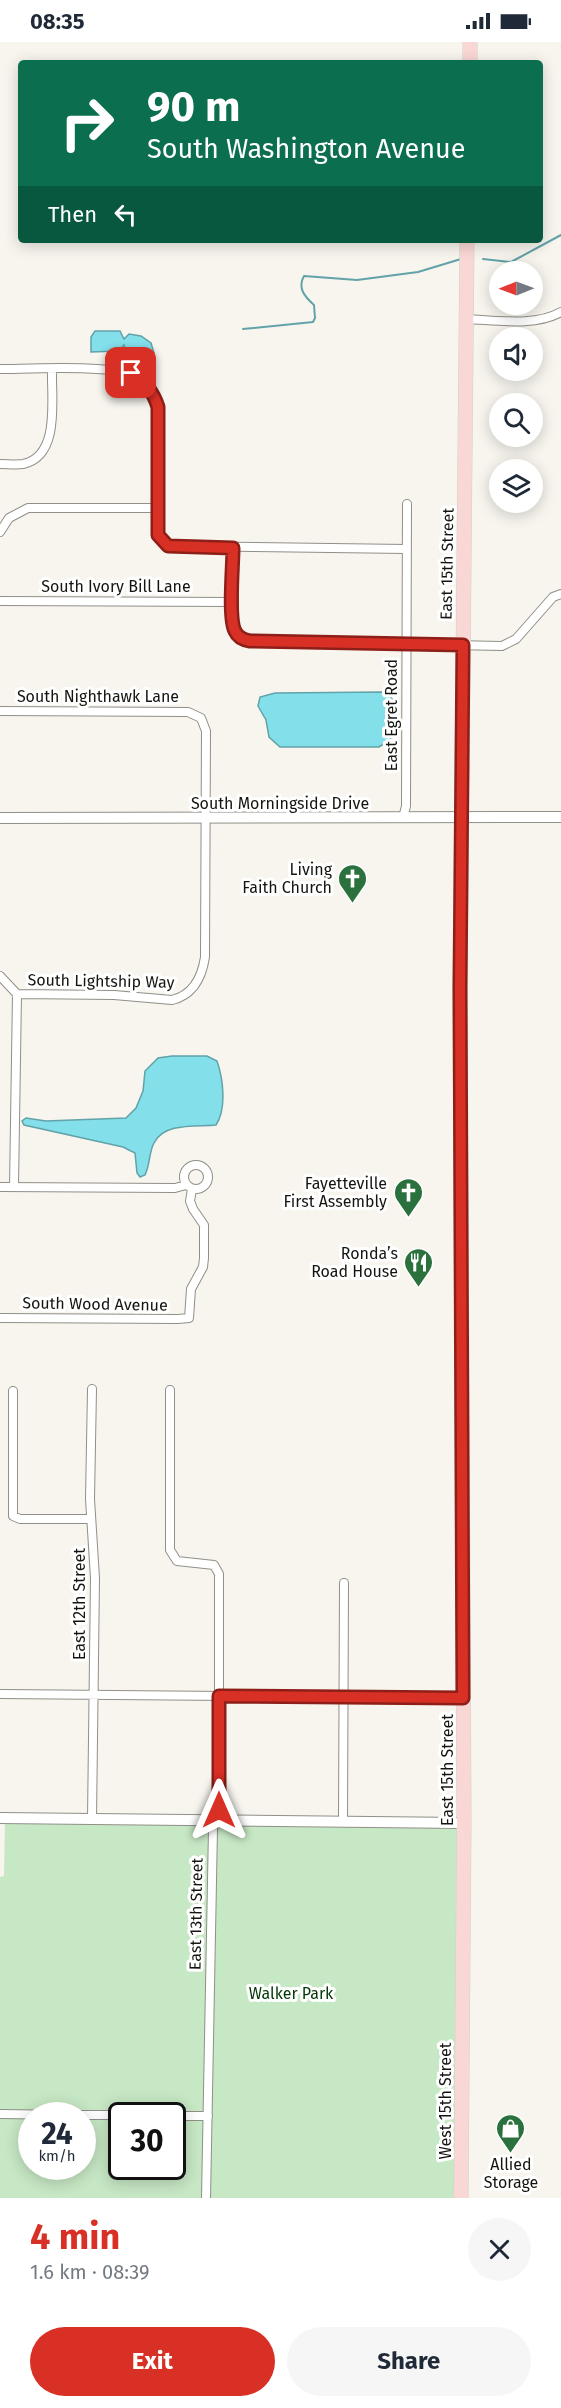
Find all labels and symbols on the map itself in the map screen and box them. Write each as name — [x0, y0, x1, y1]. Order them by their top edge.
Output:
north arrow — [489, 261, 543, 315]
pin — [105, 347, 156, 398]
street label: East 15th Street — [437, 508, 457, 620]
street label: South Ivory Bill Lane — [41, 577, 191, 596]
street label: East Egret Road — [382, 659, 401, 771]
street label: South Nighthawk Lane — [17, 687, 179, 706]
street label: South Morningside Drive — [191, 794, 369, 813]
place label: Living Faith Church — [242, 860, 333, 897]
church icon: Living Faith Church — [337, 862, 369, 904]
street label: South Lightship Way — [27, 970, 175, 992]
place label: Fayetteville First Assembly — [283, 1174, 387, 1211]
church icon: Fayetteville First Assembly — [392, 1176, 424, 1218]
place label: Ronda’s Road House — [311, 1244, 398, 1281]
restaurant icon: Ronda’s Road House — [403, 1246, 435, 1288]
street label: South Wood Avenue — [22, 1293, 168, 1315]
street label: East 12th Street — [70, 1548, 89, 1660]
street label: East 15th Street — [438, 1714, 457, 1826]
position arrow — [187, 1778, 251, 1842]
street label: East 13th Street — [186, 1858, 206, 1970]
park label: Walker Park — [249, 1984, 334, 2003]
street label: West 15th Street — [436, 2042, 455, 2159]
speed limit sign: 30 — [108, 2102, 186, 2180]
shop icon: Allied Storage — [495, 2112, 527, 2154]
place label: Allied Storage — [484, 2155, 538, 2192]

